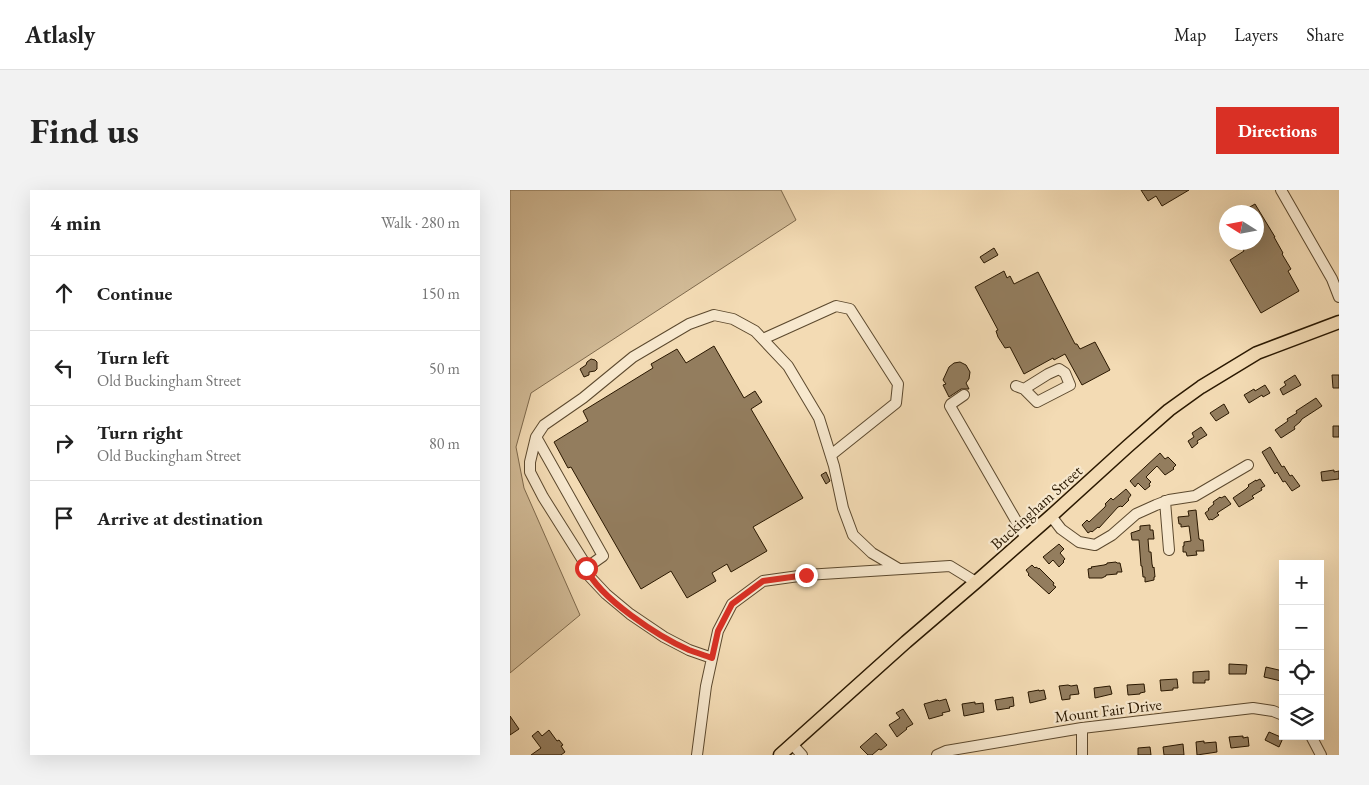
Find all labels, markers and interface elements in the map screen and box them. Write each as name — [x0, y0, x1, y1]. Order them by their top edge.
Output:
text: Atlasly — [25, 19, 95, 50]
text: Map — [1174, 23, 1206, 46]
text: Layers — [1234, 23, 1278, 46]
text: Share — [1306, 23, 1344, 46]
button: Directions — [1216, 107, 1339, 154]
text: Find us — [30, 108, 139, 153]
north arrow — [1219, 205, 1264, 250]
text: 4 min — [50, 209, 101, 236]
text: Walk · 280 m — [381, 212, 460, 233]
icon: ahead — [50, 279, 78, 307]
text: Continue — [97, 281, 172, 306]
text: 150 m — [421, 283, 460, 304]
text: Turn left — [97, 345, 169, 370]
icon: left — [50, 354, 78, 382]
text: 50 m — [429, 358, 460, 379]
text: Old Buckingham Street — [97, 370, 241, 391]
text: Turn right — [97, 420, 183, 445]
icon: right — [50, 429, 78, 457]
text: 80 m — [429, 433, 460, 454]
text: Old Buckingham Street — [97, 445, 241, 466]
street label: Buckingham Street — [986, 461, 1087, 554]
icon: arrive — [50, 504, 78, 532]
text: Arrive at destination — [97, 506, 263, 531]
route start — [575, 557, 598, 580]
map controls — [1279, 560, 1324, 740]
button: + — [1279, 560, 1324, 605]
route end — [795, 564, 818, 587]
button: − — [1279, 605, 1324, 650]
button: locate — [1279, 650, 1324, 695]
street label: Mount Fair Drive — [1053, 694, 1163, 727]
button: layers — [1279, 695, 1324, 740]

